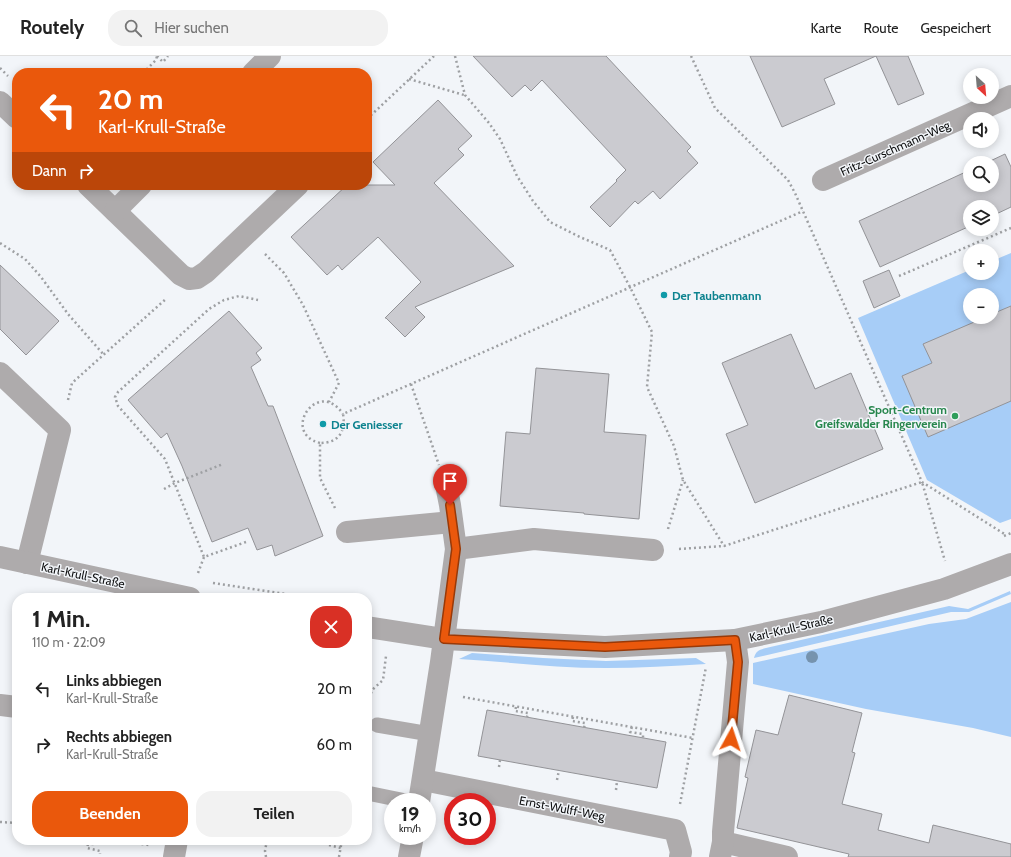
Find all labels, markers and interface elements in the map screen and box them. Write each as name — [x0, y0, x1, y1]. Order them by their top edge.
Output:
search box — [108, 10, 388, 46]
text: Routely — [20, 16, 84, 39]
icon: search — [122, 17, 144, 39]
text: Hier suchen — [154, 19, 229, 37]
text: Karte — [811, 19, 841, 37]
text: Route — [863, 19, 899, 37]
text: Gespeichert — [921, 19, 991, 37]
north arrow — [963, 68, 999, 104]
map controls — [963, 68, 999, 324]
text: 20 m — [98, 82, 163, 116]
icon: left — [32, 84, 84, 136]
button: sound — [963, 112, 999, 148]
text: Karl-Krull-Straße — [98, 116, 226, 138]
street label: Fritz-Curschmann-Weg — [838, 117, 953, 179]
button: search — [963, 156, 999, 192]
icon: right — [75, 160, 97, 182]
text: Dann — [32, 162, 67, 180]
button: layers — [963, 200, 999, 236]
button: + — [963, 244, 999, 280]
place label: Der Taubenmann — [672, 288, 761, 303]
button: − — [963, 288, 999, 324]
marker: Der Taubenmann — [659, 290, 669, 300]
place label: Sport-Centrum Greifswalder Ringerverein — [815, 402, 947, 431]
marker: Sport-Centrum Greifswalder Ringerverein — [950, 411, 960, 421]
place label: Der Geniesser — [331, 417, 403, 432]
marker: Der Geniesser — [318, 419, 328, 429]
pin — [433, 464, 467, 505]
icon: arrive — [439, 470, 461, 492]
street label: Karl-Krull-Straße — [40, 559, 126, 591]
text: 1 Min. — [32, 604, 90, 633]
button: close — [310, 606, 352, 648]
street label: Karl-Krull-Straße — [748, 611, 834, 645]
text: 110 m · 22:09 — [32, 634, 106, 650]
text: Links abbiegen — [66, 672, 162, 690]
icon: left — [32, 678, 54, 700]
text: 20 m — [317, 680, 352, 698]
text: Karl-Krull-Straße — [66, 690, 158, 706]
position arrow — [710, 718, 752, 760]
text: Rechts abbiegen — [66, 728, 172, 746]
icon: right — [32, 734, 54, 756]
text: 60 m — [316, 736, 352, 754]
text: Karl-Krull-Straße — [66, 746, 158, 762]
button: Beenden — [32, 791, 188, 837]
button: Teilen — [196, 791, 352, 837]
street label: Ernst-Wulff-Weg — [518, 792, 607, 824]
speed limit sign: 30 — [444, 793, 496, 845]
text: 19 — [401, 802, 419, 826]
text: km/h — [399, 822, 421, 835]

